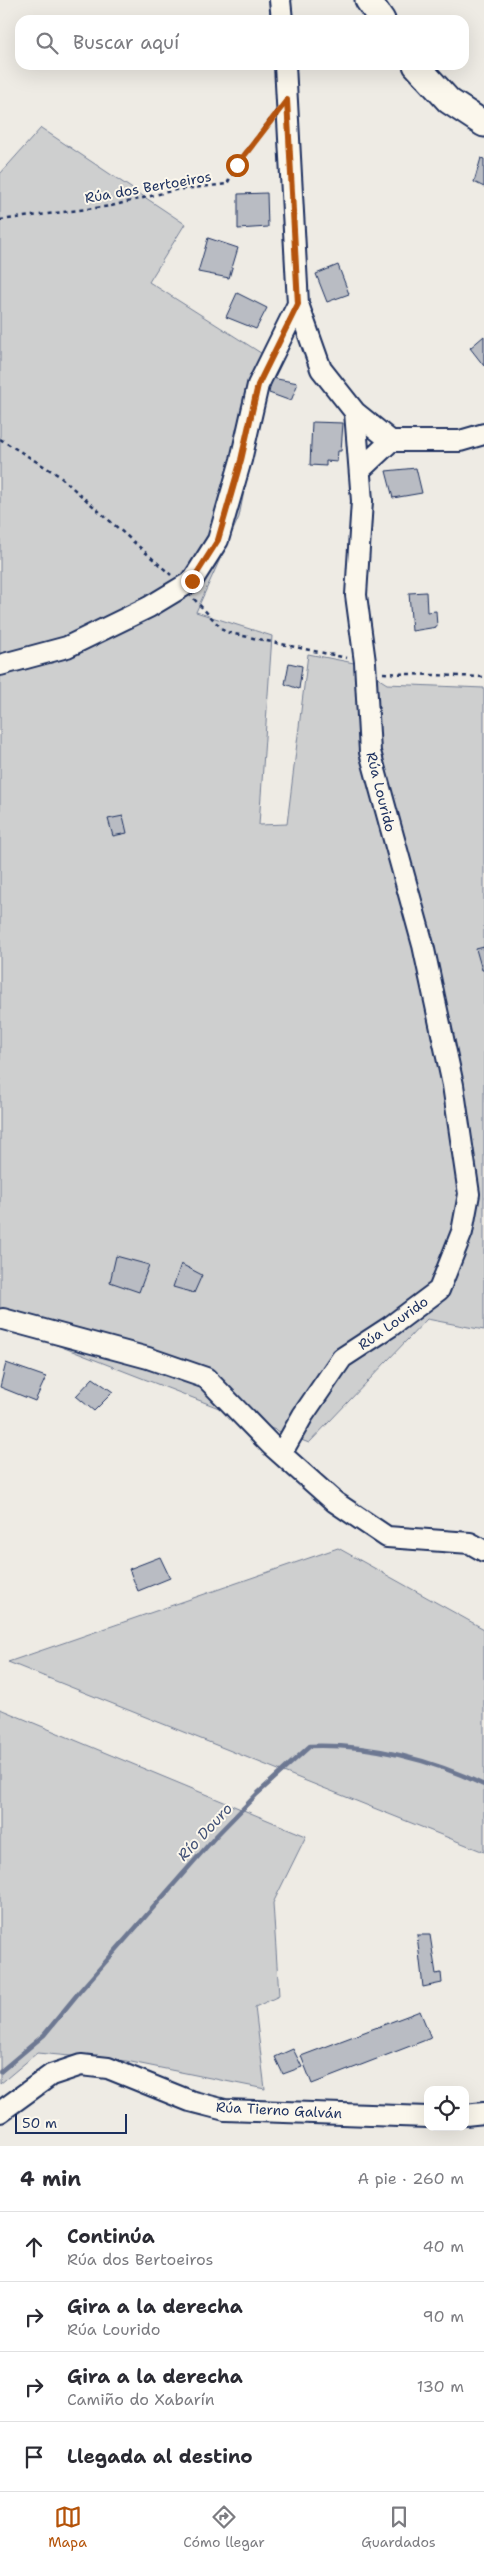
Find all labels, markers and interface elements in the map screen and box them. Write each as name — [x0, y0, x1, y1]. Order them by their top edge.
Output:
search box — [15, 15, 469, 70]
icon: search — [33, 29, 61, 57]
text: Buscar aquí — [73, 30, 179, 55]
route start — [226, 154, 249, 177]
street label: Rúa dos Bertoeiros — [83, 167, 213, 207]
route end — [181, 570, 204, 593]
street label: Rúa Lourido — [362, 750, 400, 834]
street label: Rúa Lourido — [354, 1292, 432, 1354]
water label: Río Douro — [173, 1799, 237, 1865]
map controls — [424, 2086, 469, 2131]
button: locate — [424, 2086, 469, 2131]
street label: Rúa Tierno Galván — [216, 2098, 343, 2122]
scale bar — [15, 2111, 128, 2134]
text: 50 m — [22, 2114, 57, 2132]
text: 4 min — [20, 2165, 81, 2193]
text: A pie · 260 m — [358, 2168, 464, 2189]
text: Continúa — [67, 2224, 155, 2249]
icon: ahead — [20, 2233, 48, 2261]
text: 40 m — [422, 2236, 464, 2257]
text: Rúa dos Bertoeiros — [67, 2249, 213, 2270]
text: Gira a la derecha — [67, 2294, 243, 2319]
icon: right — [20, 2303, 48, 2331]
text: 90 m — [423, 2306, 464, 2327]
text: Rúa Lourido — [67, 2319, 160, 2340]
text: Gira a la derecha — [67, 2364, 243, 2389]
icon: right — [20, 2373, 48, 2401]
text: 130 m — [417, 2376, 464, 2397]
text: Camiño do Xabarín — [67, 2389, 215, 2410]
icon: arrive — [20, 2443, 48, 2471]
text: Llegada al destino — [67, 2444, 253, 2469]
tab: Mapa — [48, 2503, 87, 2551]
tab: Cómo llegar — [183, 2503, 265, 2551]
tab: Guardados — [361, 2503, 436, 2551]

